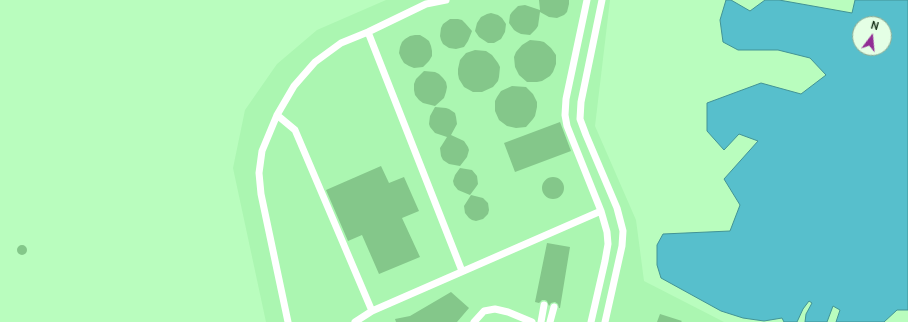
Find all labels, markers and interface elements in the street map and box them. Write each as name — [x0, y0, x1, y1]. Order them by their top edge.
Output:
north arrow — [852, 16, 892, 56]
text: N — [869, 18, 881, 33]

